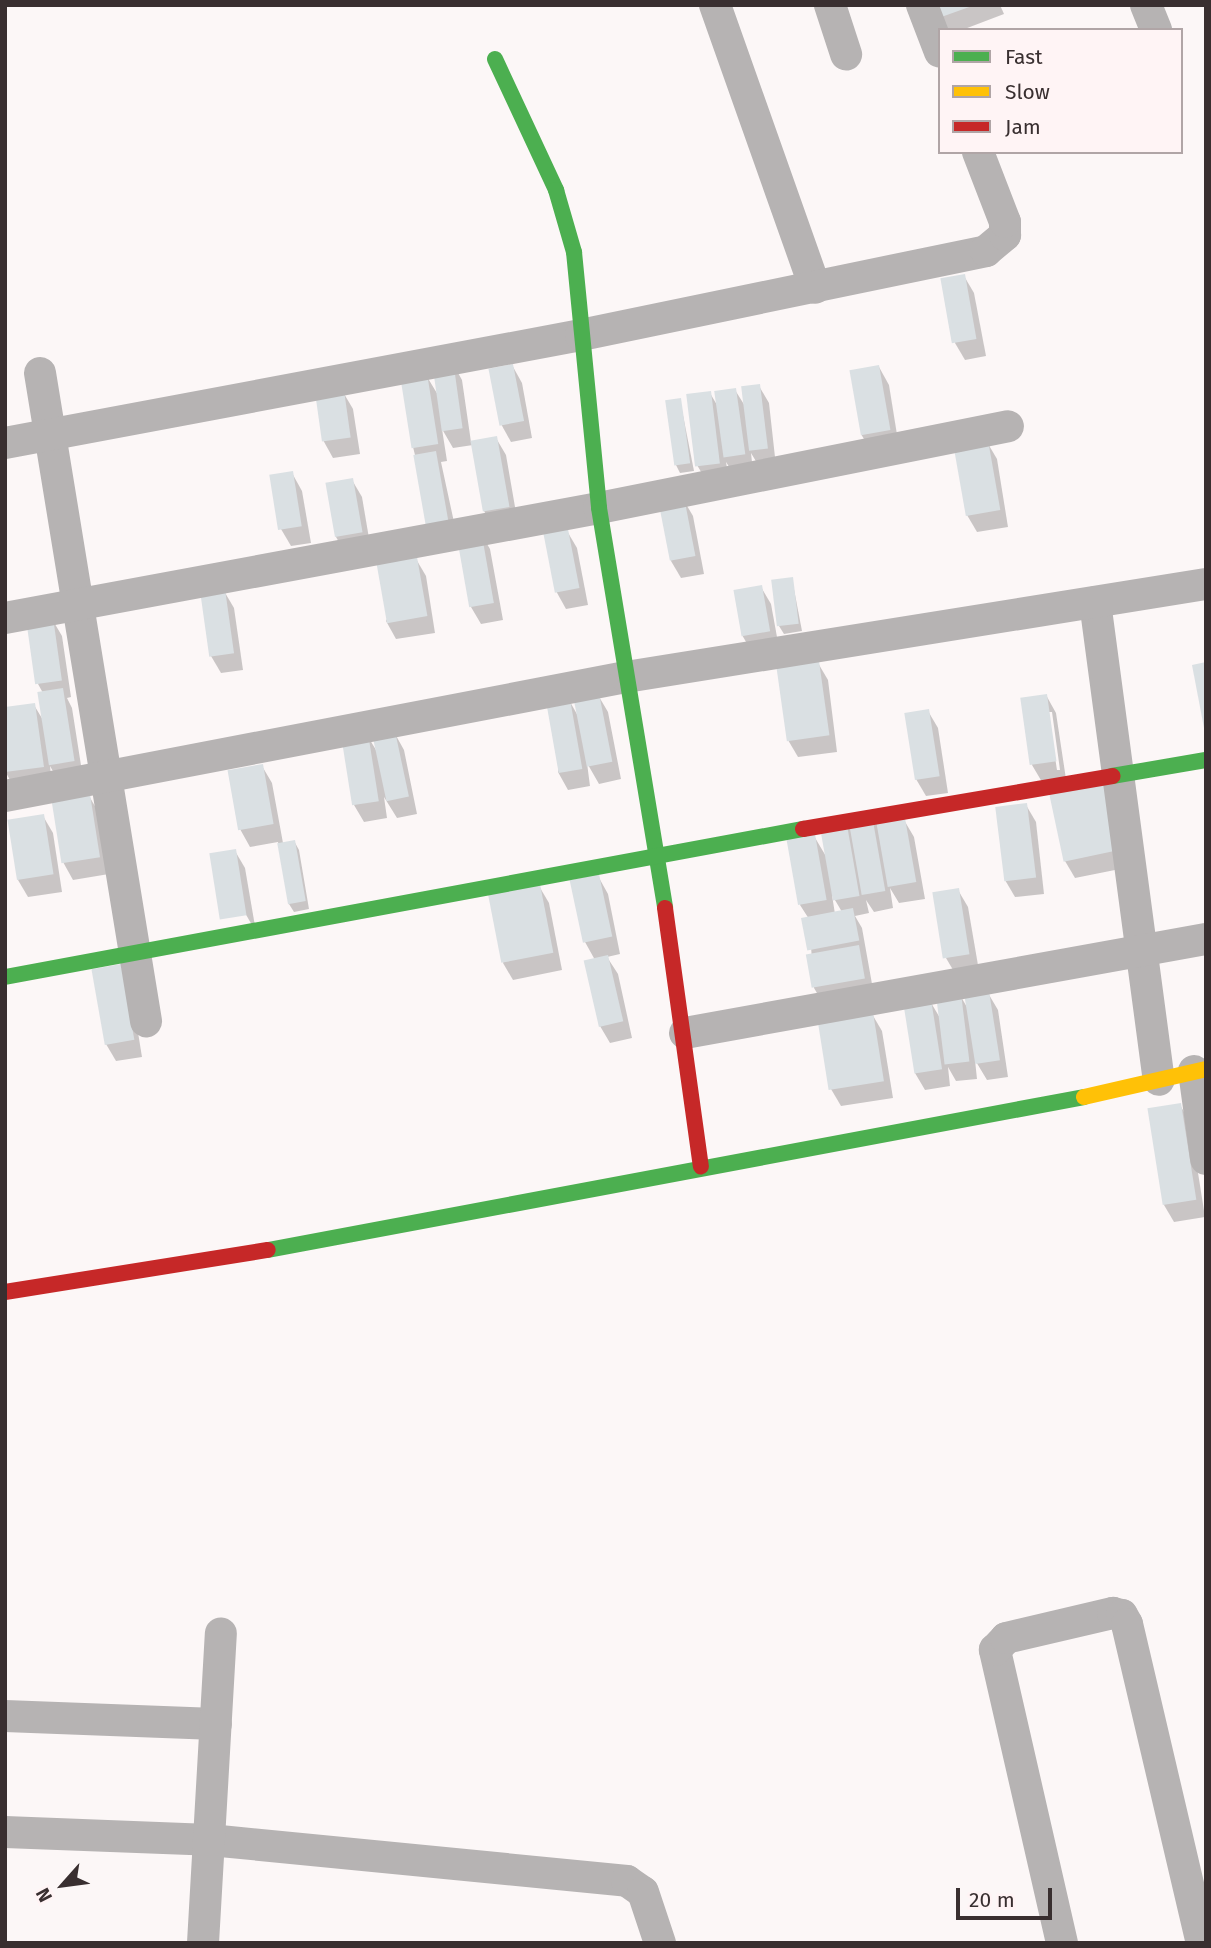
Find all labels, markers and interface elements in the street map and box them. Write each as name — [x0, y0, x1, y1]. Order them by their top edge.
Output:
legend — [938, 28, 1183, 154]
text: Fast — [1005, 44, 1043, 70]
text: Slow — [1005, 79, 1050, 105]
text: Jam — [1005, 114, 1041, 140]
north arrow — [28, 1850, 98, 1920]
scale bar — [959, 1874, 1055, 1918]
text: N — [31, 1884, 57, 1906]
text: 20 m — [969, 1887, 1015, 1913]

